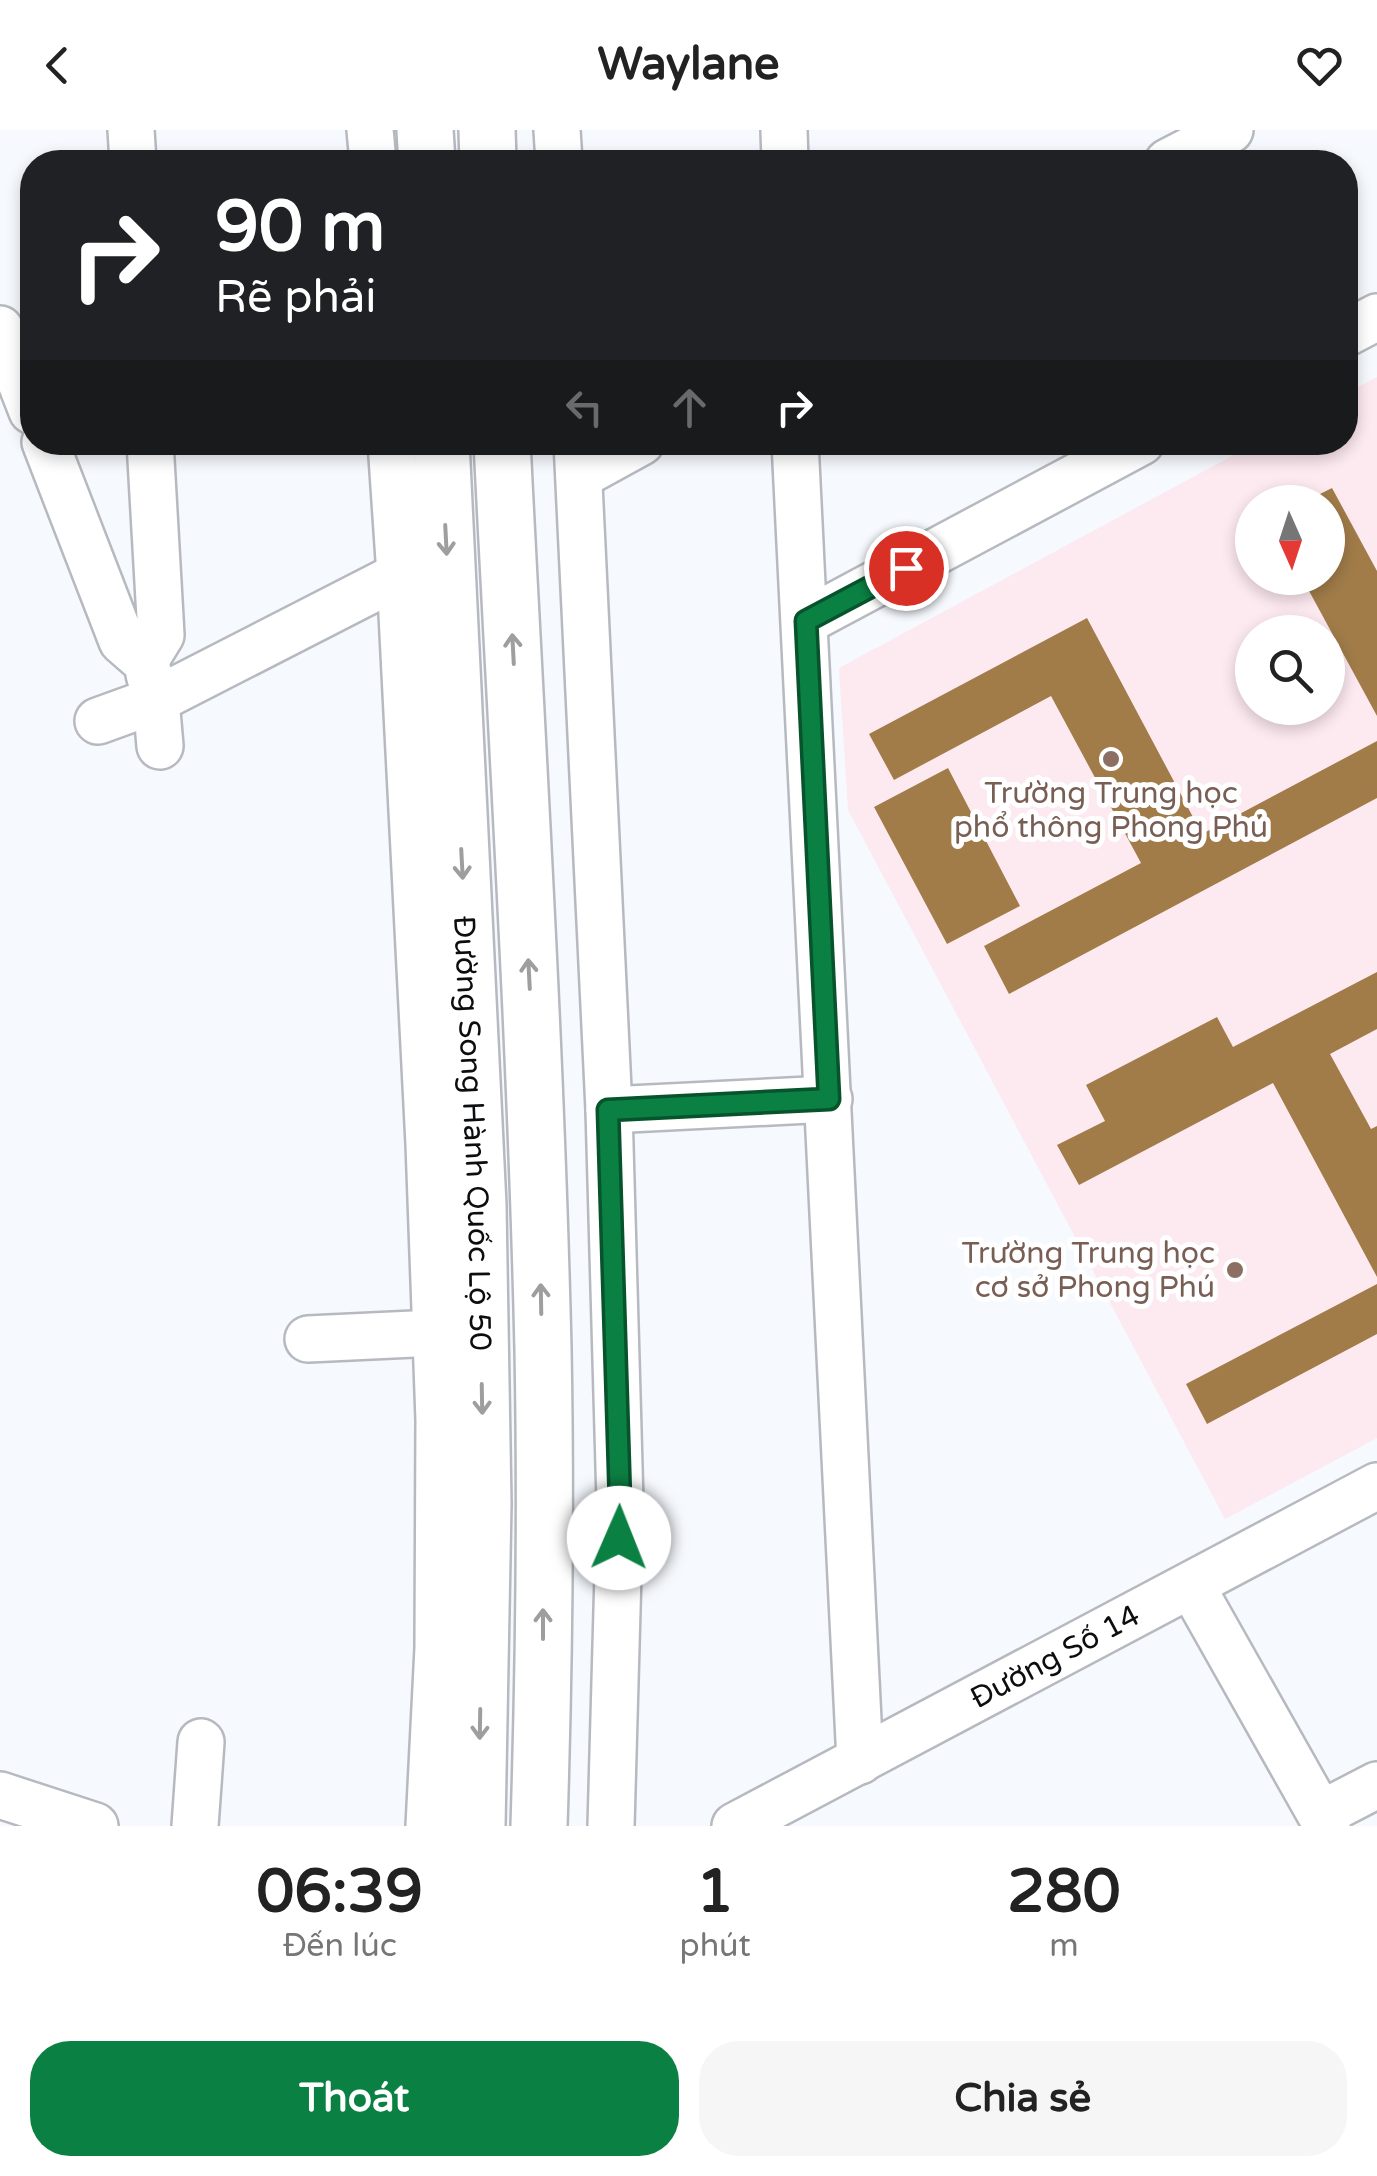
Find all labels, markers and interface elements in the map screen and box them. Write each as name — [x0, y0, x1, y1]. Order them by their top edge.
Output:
icon: back — [30, 38, 85, 93]
text: Waylane — [597, 38, 780, 92]
icon: heart — [1292, 38, 1347, 93]
text: 90 m — [215, 186, 385, 270]
icon: right — [50, 190, 180, 320]
text: Rẽ phải — [215, 271, 377, 325]
icon: left — [557, 380, 612, 435]
icon: ahead — [662, 380, 717, 435]
icon: right — [767, 380, 822, 435]
north arrow — [1235, 485, 1345, 595]
map controls — [1235, 485, 1345, 725]
one-way arrow — [436, 523, 455, 555]
pin — [864, 526, 949, 611]
icon: arrive — [879, 541, 934, 596]
button: search — [1235, 615, 1345, 725]
one-way arrow — [503, 634, 522, 666]
marker: Trường Trung học phổ thông Phong Phú — [1100, 748, 1122, 770]
place label: Trường Trung học phổ thông Phong Phú — [954, 775, 1268, 846]
one-way arrow — [453, 848, 472, 880]
street label: Đường Song Hành Quốc Lộ 50 — [445, 915, 499, 1351]
one-way arrow — [519, 958, 538, 990]
place label: Trường Trung học cơ sở Phong Phú — [962, 1235, 1215, 1306]
marker: Trường Trung học cơ sở Phong Phú — [1224, 1259, 1246, 1281]
one-way arrow — [532, 1283, 551, 1315]
one-way arrow — [472, 1382, 492, 1415]
position arrow — [567, 1486, 671, 1590]
street label: Đường Số 14 — [964, 1597, 1146, 1717]
one-way arrow — [534, 1608, 552, 1640]
one-way arrow — [470, 1708, 490, 1740]
text: 06:39 — [257, 1856, 423, 1928]
text: 1 — [696, 1856, 734, 1928]
text: 280 — [1007, 1856, 1120, 1928]
text: Đến lúc — [283, 1927, 397, 1965]
text: phút — [679, 1927, 751, 1965]
text: m — [1049, 1927, 1079, 1965]
button: Thoát — [30, 2041, 679, 2156]
button: Chia sẻ — [699, 2041, 1347, 2156]

